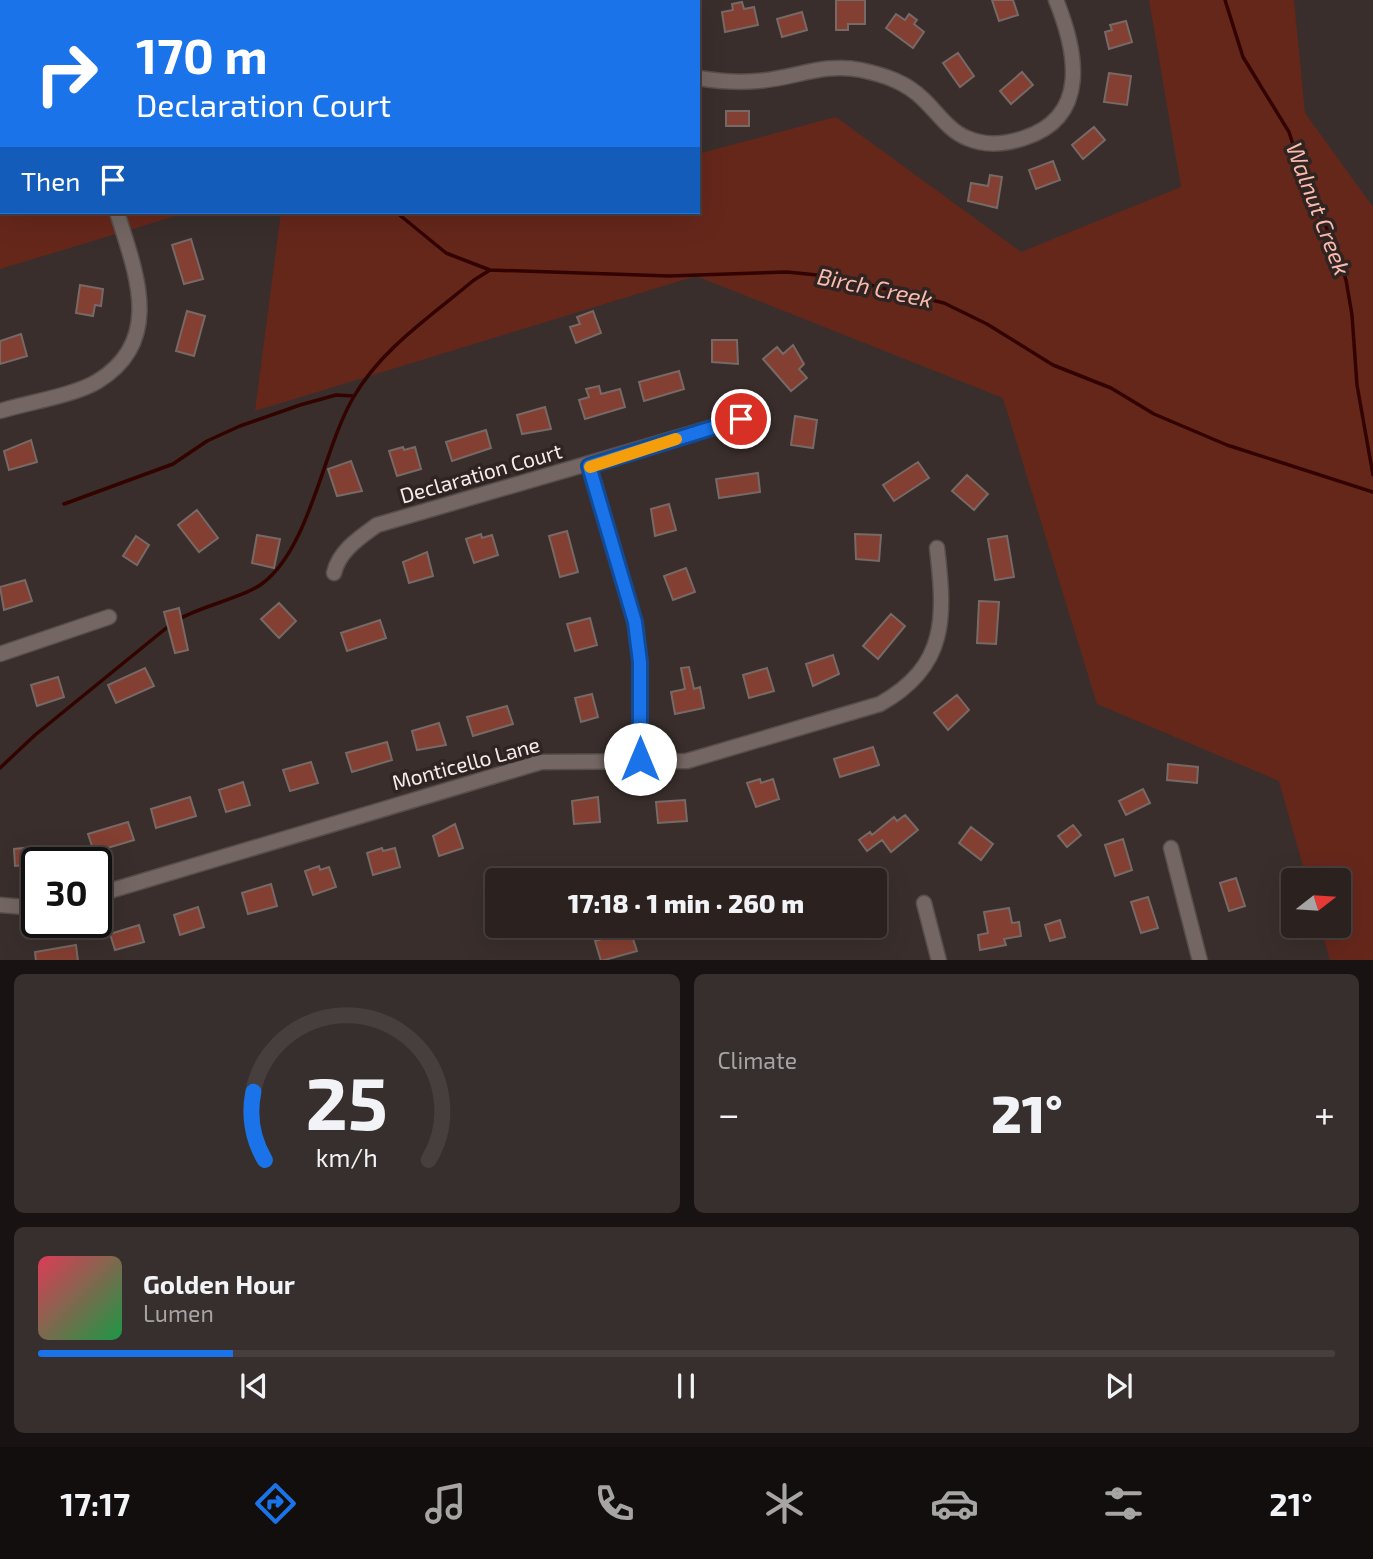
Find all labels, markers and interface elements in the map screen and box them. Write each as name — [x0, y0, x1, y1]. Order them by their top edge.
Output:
text: 170 m — [136, 25, 268, 84]
icon: right — [21, 28, 112, 119]
text: Declaration Court — [136, 85, 391, 123]
water label: Walnut Creek — [1281, 138, 1357, 279]
icon: arrive — [94, 161, 132, 199]
text: Then — [21, 165, 80, 196]
water label: Birch Creek — [815, 261, 935, 313]
pin — [711, 389, 771, 449]
icon: arrive — [722, 400, 760, 438]
street label: Declaration Court — [397, 437, 565, 508]
position arrow — [603, 722, 677, 796]
street label: Monticello Lane — [389, 731, 542, 794]
speed limit sign: 30 — [21, 847, 112, 938]
north arrow — [1281, 868, 1351, 938]
map controls — [1281, 868, 1351, 938]
text: 17:18 · 1 min · 260 m — [568, 887, 804, 918]
text: Climate — [718, 1046, 797, 1074]
text: 25 — [306, 1057, 388, 1145]
text: 21° — [991, 1081, 1063, 1143]
text: − — [718, 1090, 740, 1136]
text: + — [1314, 1090, 1335, 1136]
text: km/h — [316, 1141, 378, 1171]
text: Golden Hour — [143, 1268, 295, 1299]
text: Lumen — [143, 1299, 214, 1327]
icon: previous — [235, 1367, 273, 1405]
icon: pause — [667, 1367, 705, 1405]
icon: next — [1100, 1367, 1138, 1405]
icon: directions — [251, 1479, 300, 1528]
icon: music — [421, 1479, 470, 1528]
icon: phone — [590, 1479, 639, 1528]
icon: climate — [760, 1479, 809, 1528]
icon: car — [930, 1479, 979, 1528]
icon: filters — [1099, 1479, 1148, 1528]
text: 17:17 — [60, 1484, 130, 1522]
text: 21° — [1269, 1484, 1313, 1522]

